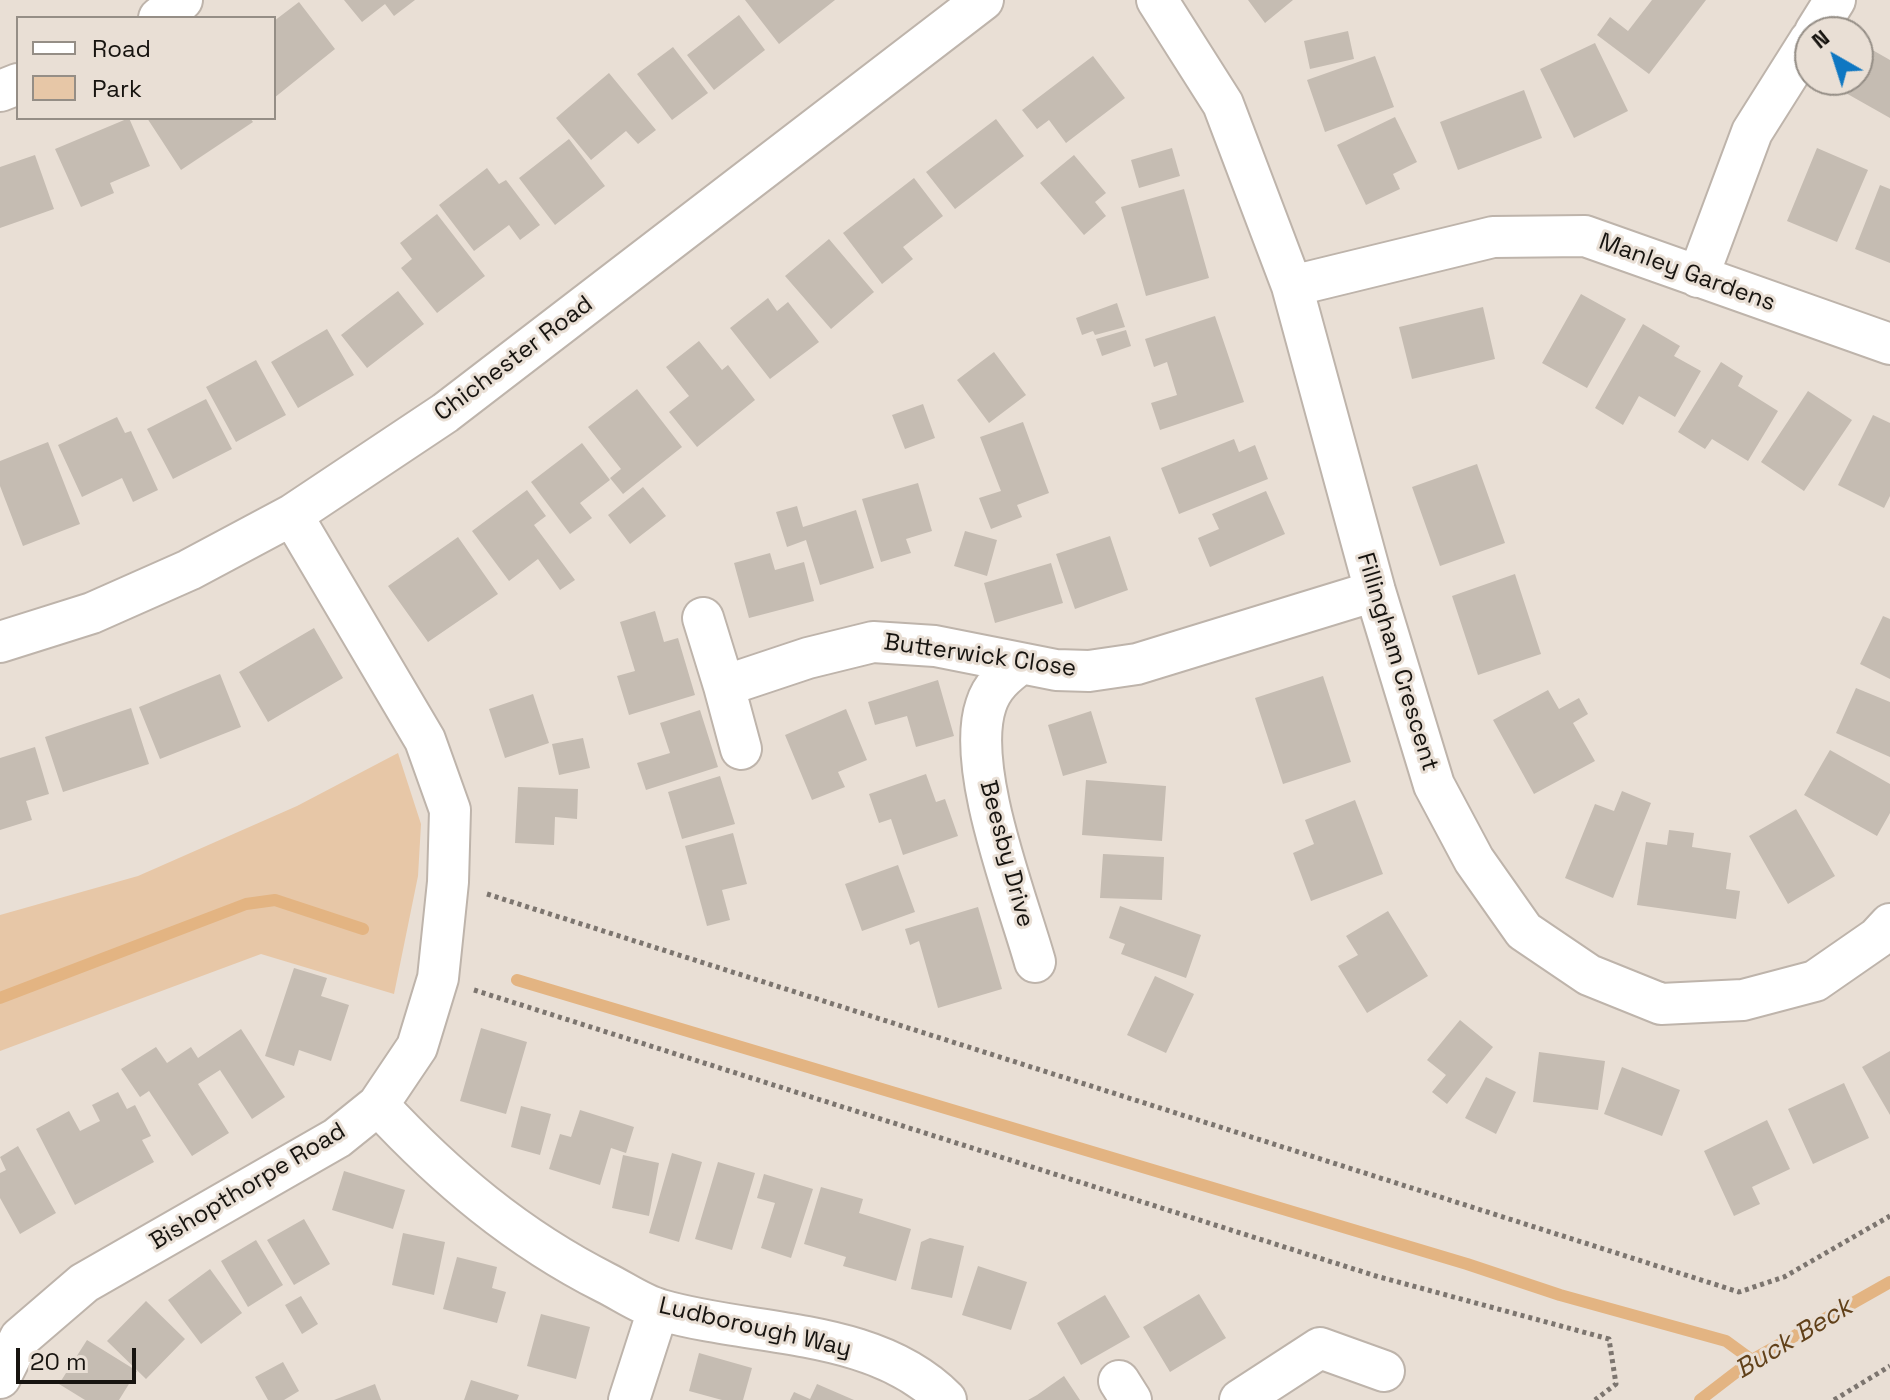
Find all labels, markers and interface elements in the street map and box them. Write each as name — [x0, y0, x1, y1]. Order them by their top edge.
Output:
legend — [16, 16, 276, 120]
north arrow — [1794, 16, 1874, 96]
text: N — [1806, 23, 1835, 54]
text: Road — [92, 33, 151, 64]
text: Park — [92, 73, 142, 104]
street label: Manley Gardens — [1595, 228, 1779, 318]
street label: Chichester Road — [429, 290, 599, 428]
street label: Fillingham Crescent — [1350, 549, 1444, 775]
street label: Butterwick Close — [882, 628, 1078, 684]
street label: Beesby Drive — [973, 777, 1039, 931]
street label: Bishopthorpe Road — [145, 1117, 351, 1257]
street label: Ludborough Way — [656, 1292, 854, 1364]
water label: Buck Beck — [1730, 1292, 1858, 1386]
scale bar — [20, 1332, 140, 1382]
text: 20 m — [30, 1346, 87, 1377]

